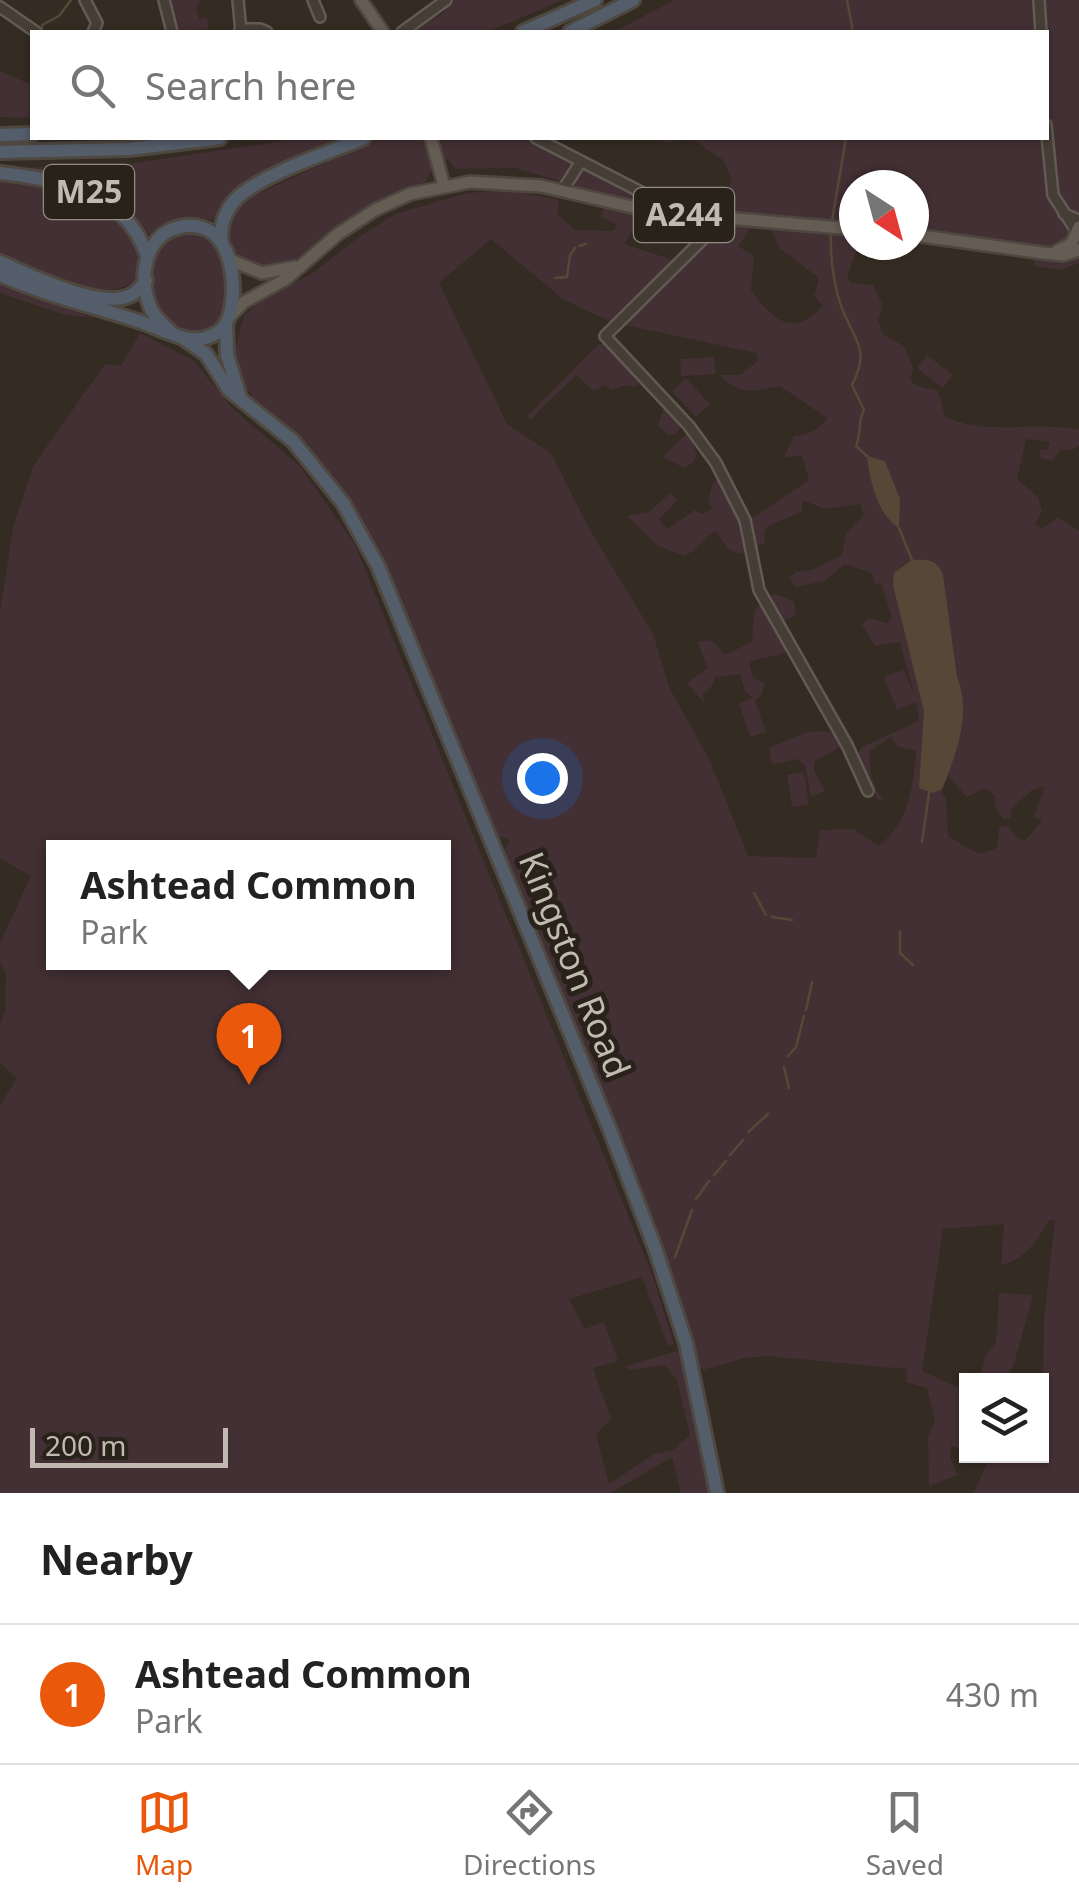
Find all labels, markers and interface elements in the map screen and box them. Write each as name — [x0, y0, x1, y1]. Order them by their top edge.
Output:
search box — [30, 30, 1049, 140]
icon: search — [65, 58, 120, 113]
text: Search here — [145, 59, 356, 111]
road number: M25 — [44, 165, 134, 219]
north arrow — [839, 170, 929, 260]
road number: A244 — [634, 188, 734, 242]
your location — [517, 753, 568, 804]
popup — [46, 840, 451, 970]
street label: Kingston Road — [509, 845, 642, 1084]
text: Ashtead Common — [80, 858, 417, 910]
text: Park — [80, 910, 148, 953]
pin: 1 — [216, 1002, 282, 1085]
map controls — [959, 1373, 1049, 1463]
button: layers — [959, 1373, 1049, 1463]
scale bar — [30, 1423, 228, 1468]
text: 200 m — [45, 1426, 127, 1464]
text: Nearby — [40, 1530, 193, 1587]
text: Ashtead Common — [135, 1647, 472, 1699]
text: 1 — [63, 1673, 82, 1716]
text: 430 m — [946, 1673, 1039, 1716]
text: Park — [135, 1699, 203, 1742]
tab: Map — [135, 1785, 193, 1883]
tab: Directions — [463, 1785, 596, 1883]
tab: Saved — [866, 1785, 944, 1883]

